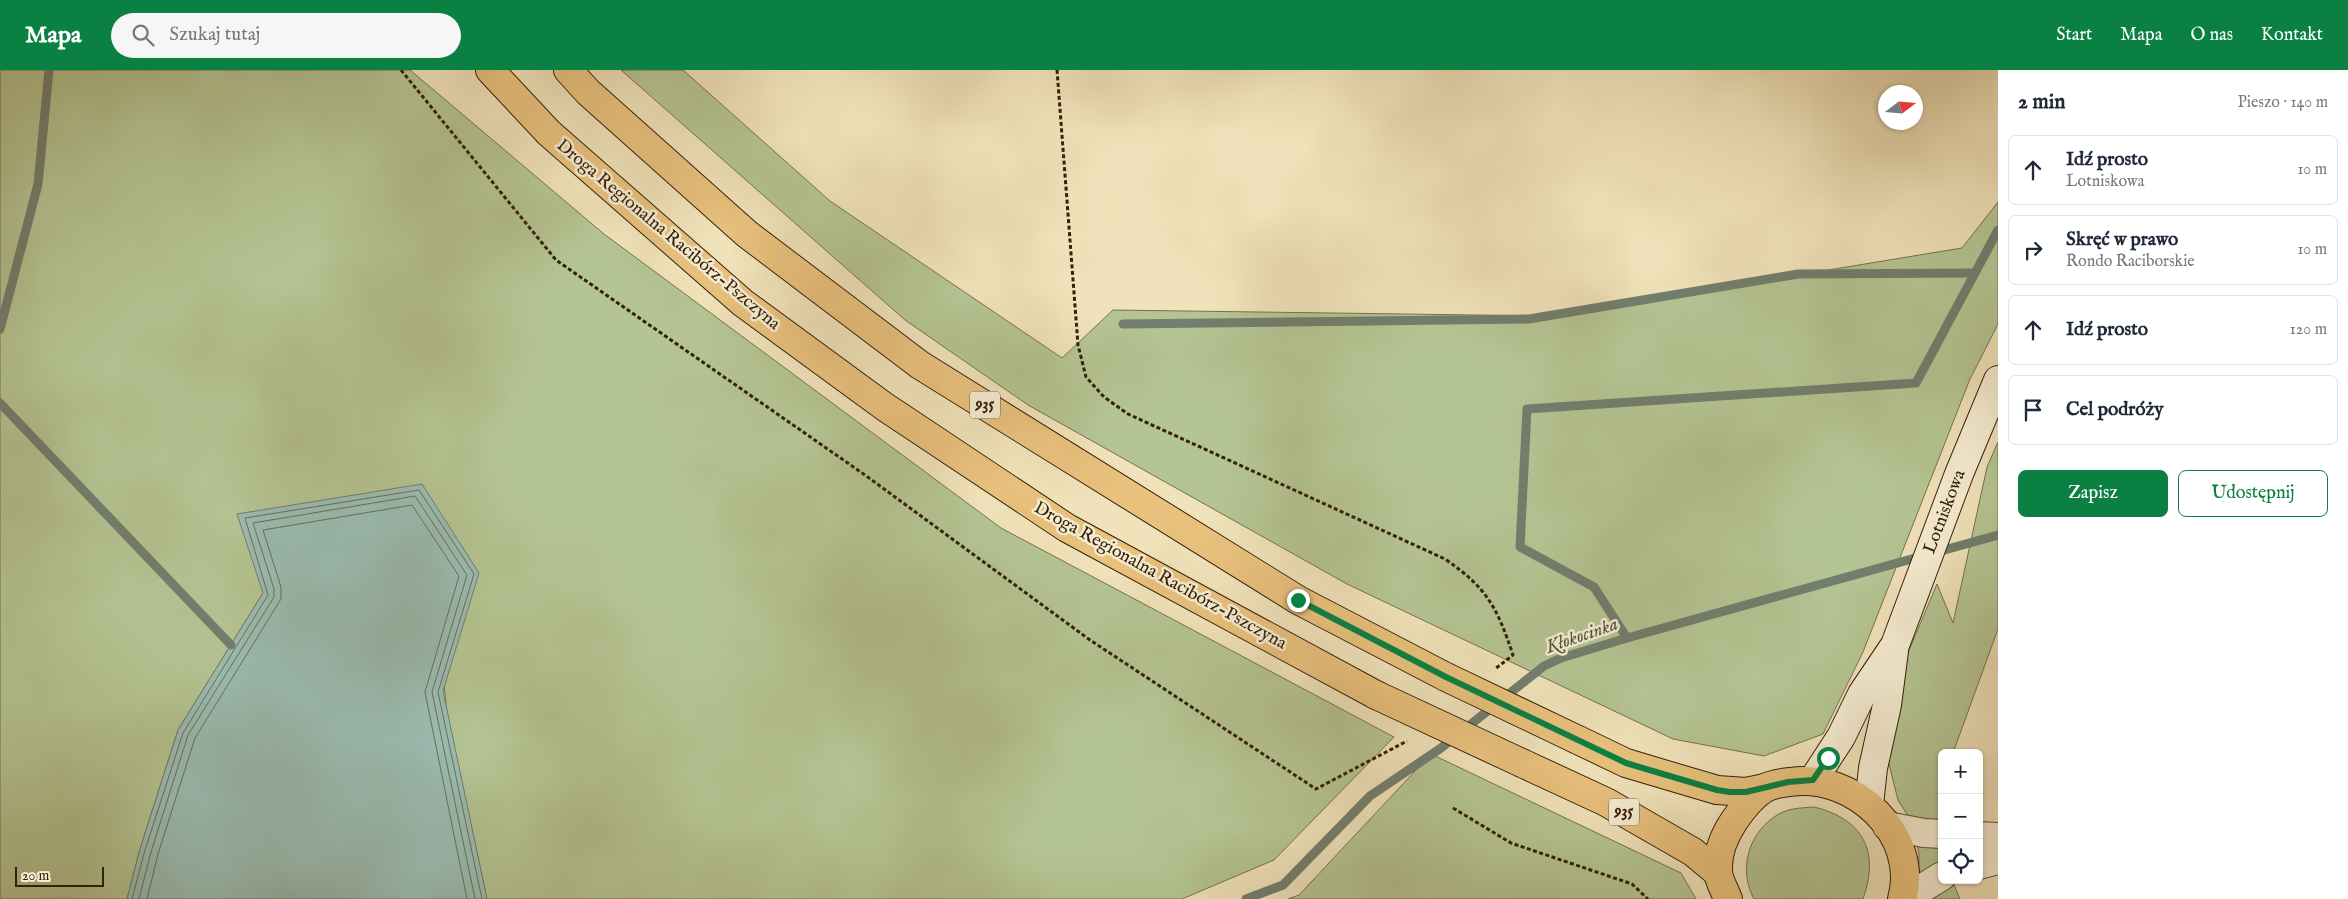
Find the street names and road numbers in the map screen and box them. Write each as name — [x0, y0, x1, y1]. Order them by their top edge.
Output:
street label: Droga Regionalna Racibórz-Pszczyna — [551, 134, 785, 336]
road number: 935 — [970, 392, 1000, 418]
street label: Lotniskowa — [1918, 467, 1972, 557]
street label: Droga Regionalna Racibórz-Pszczyna — [1030, 497, 1291, 655]
road number: 935 — [1609, 799, 1639, 826]

